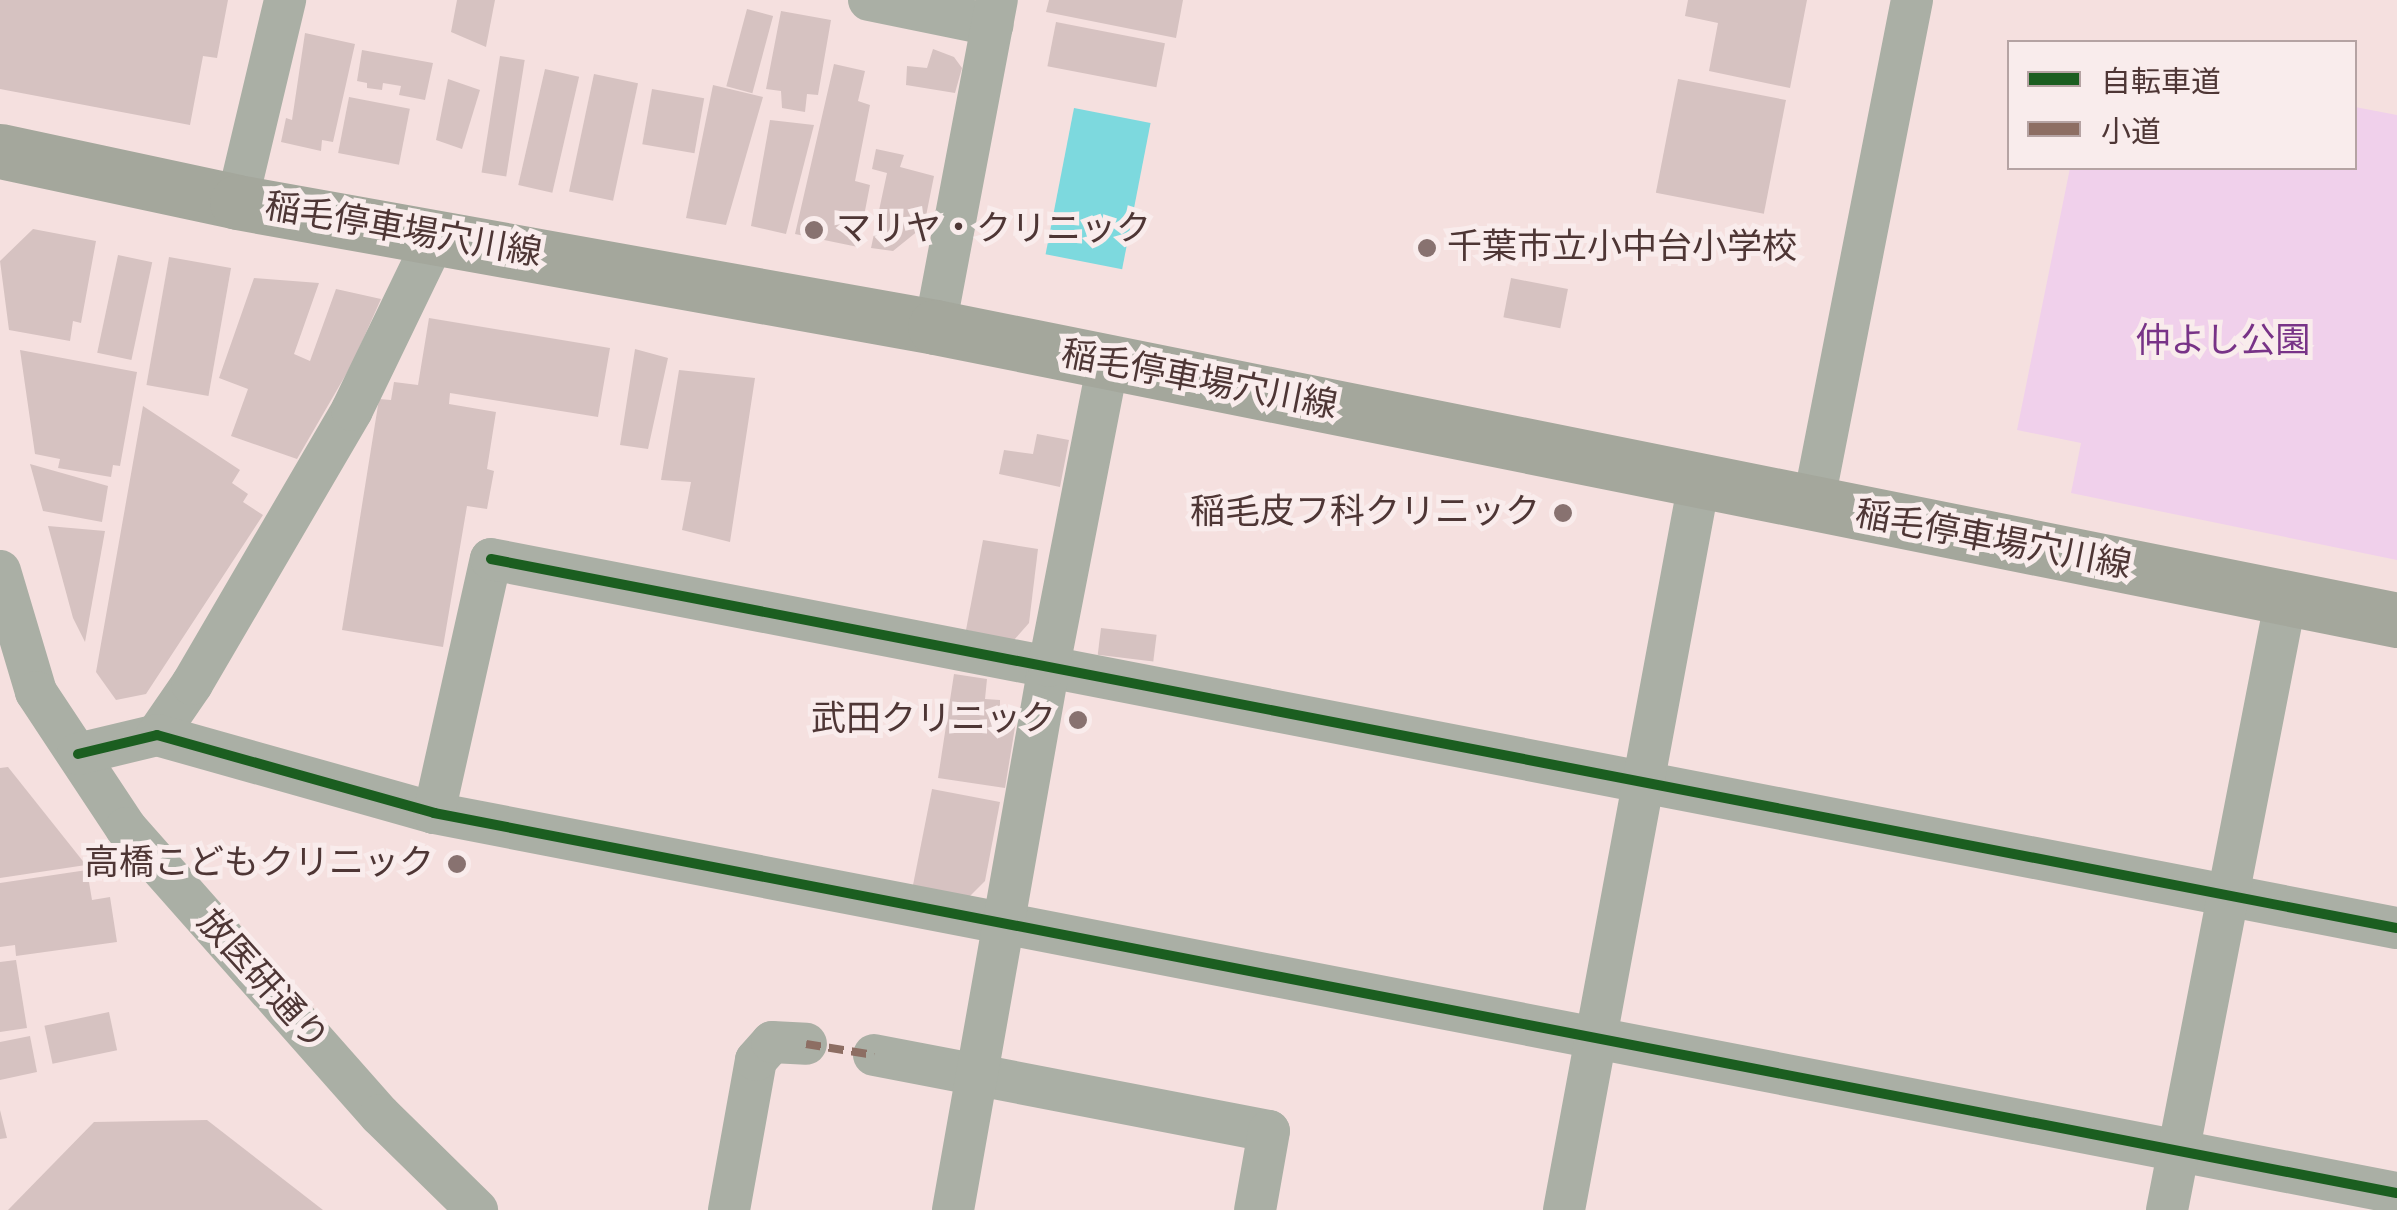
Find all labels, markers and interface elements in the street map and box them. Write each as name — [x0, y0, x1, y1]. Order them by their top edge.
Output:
legend — [2007, 40, 2357, 170]
text: 自転車道 — [2101, 68, 2221, 98]
text: 小道 — [2101, 118, 2161, 148]
street label: 稲毛停車場穴川線 — [261, 186, 545, 276]
place label: マリヤ・クリニック — [836, 209, 1151, 251]
marker: マリヤ・クリニック — [801, 217, 827, 243]
place label: 千葉市立小中台小学校 — [1447, 227, 1797, 269]
marker: 千葉市立小中台小学校 — [1416, 237, 1438, 259]
park label: 仲よし公園 — [2136, 321, 2310, 363]
street label: 稲毛停車場穴川線 — [1058, 334, 1340, 428]
place label: 稲毛皮フ科クリニック — [1190, 492, 1540, 534]
street label: 稲毛停車場穴川線 — [1852, 494, 2134, 588]
marker: 稲毛皮フ科クリニック — [1550, 500, 1576, 526]
place label: 武田クリニック — [811, 699, 1056, 741]
marker: 武田クリニック — [1065, 707, 1091, 733]
place label: 高橋こどもクリニック — [84, 843, 434, 885]
marker: 高橋こどもクリニック — [444, 851, 470, 877]
street label: 放医研通り — [188, 902, 336, 1060]

